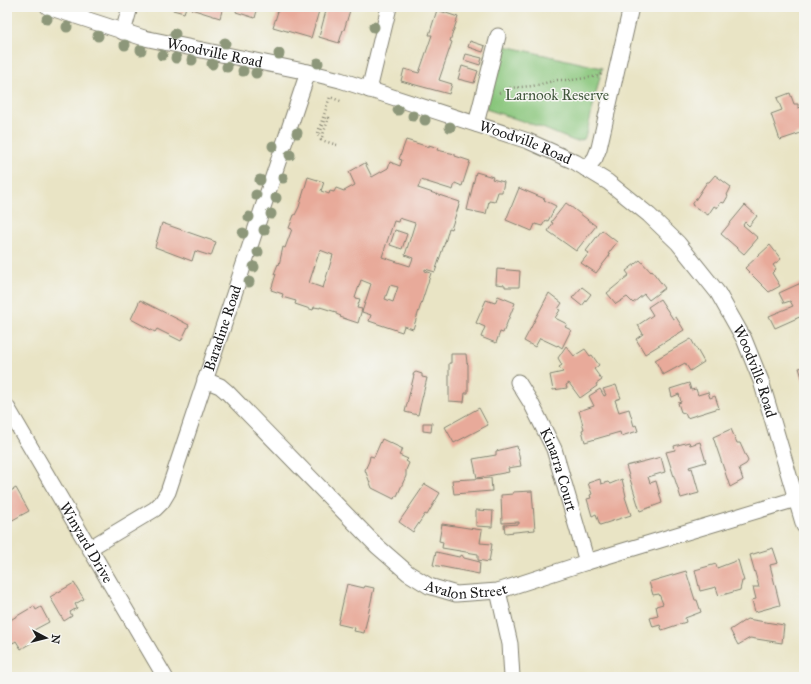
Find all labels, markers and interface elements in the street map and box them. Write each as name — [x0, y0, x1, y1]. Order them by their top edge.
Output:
street label: Woodville Road — [165, 34, 265, 71]
park label: Larnook Reserve — [505, 86, 609, 104]
street label: Woodville Road — [477, 117, 575, 168]
street label: Baradine Road — [200, 282, 245, 374]
street label: Woodville Road — [729, 322, 780, 420]
street label: Kinarra Court — [536, 425, 581, 514]
street label: Winyard Drive — [56, 499, 117, 586]
street label: Avalon Street — [422, 576, 510, 603]
north arrow — [26, 618, 66, 658]
text: N — [48, 634, 62, 645]

